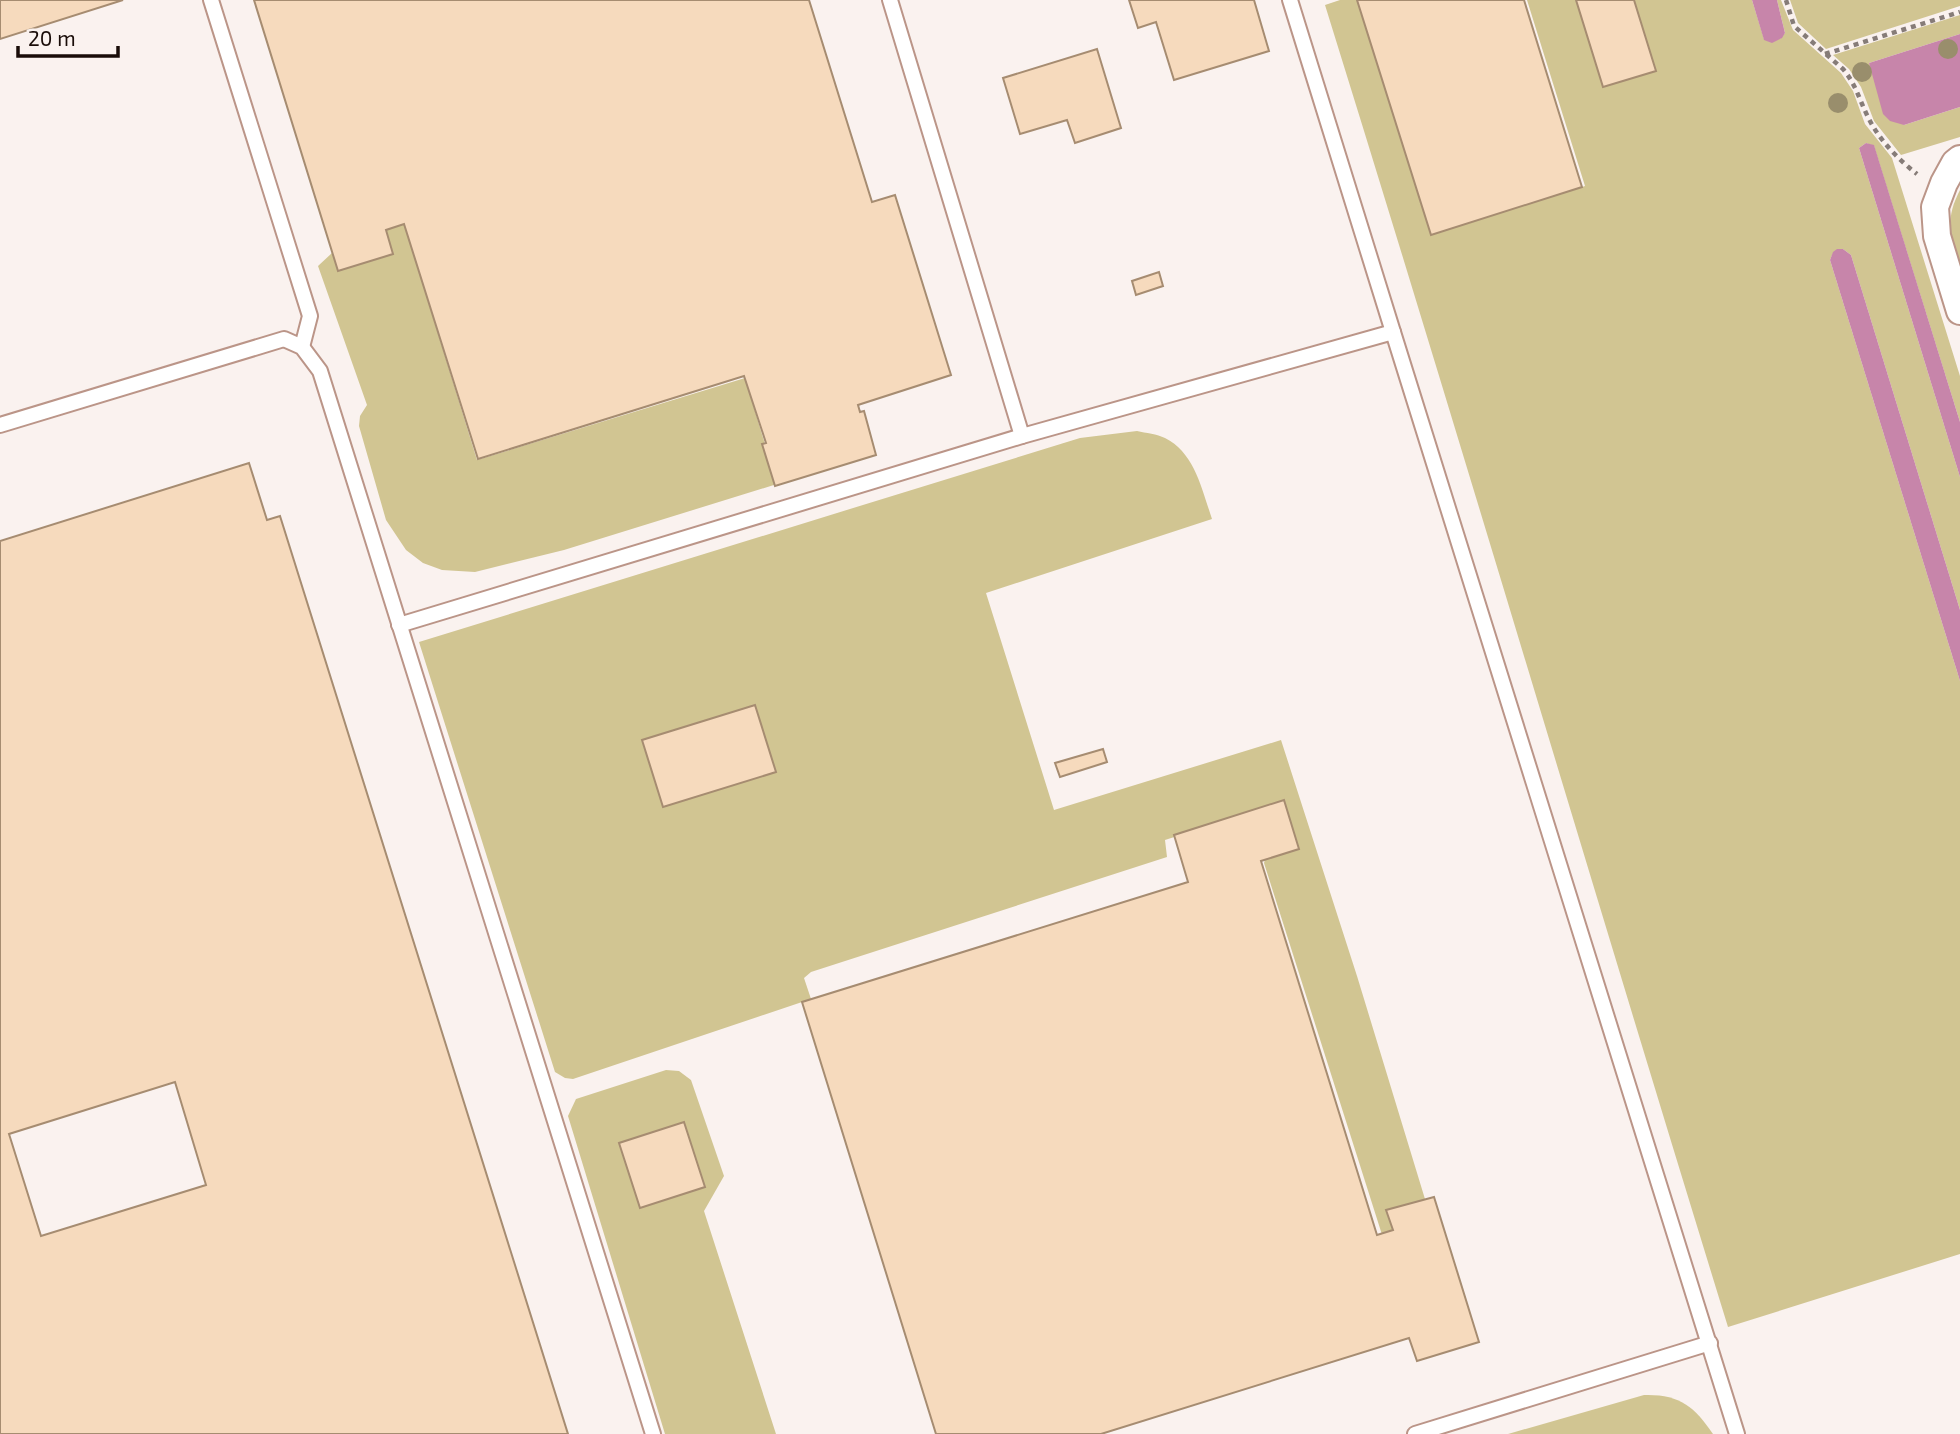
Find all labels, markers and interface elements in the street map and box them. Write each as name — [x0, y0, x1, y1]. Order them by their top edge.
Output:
scale bar — [18, 14, 117, 58]
text: 20 m — [28, 25, 76, 50]

